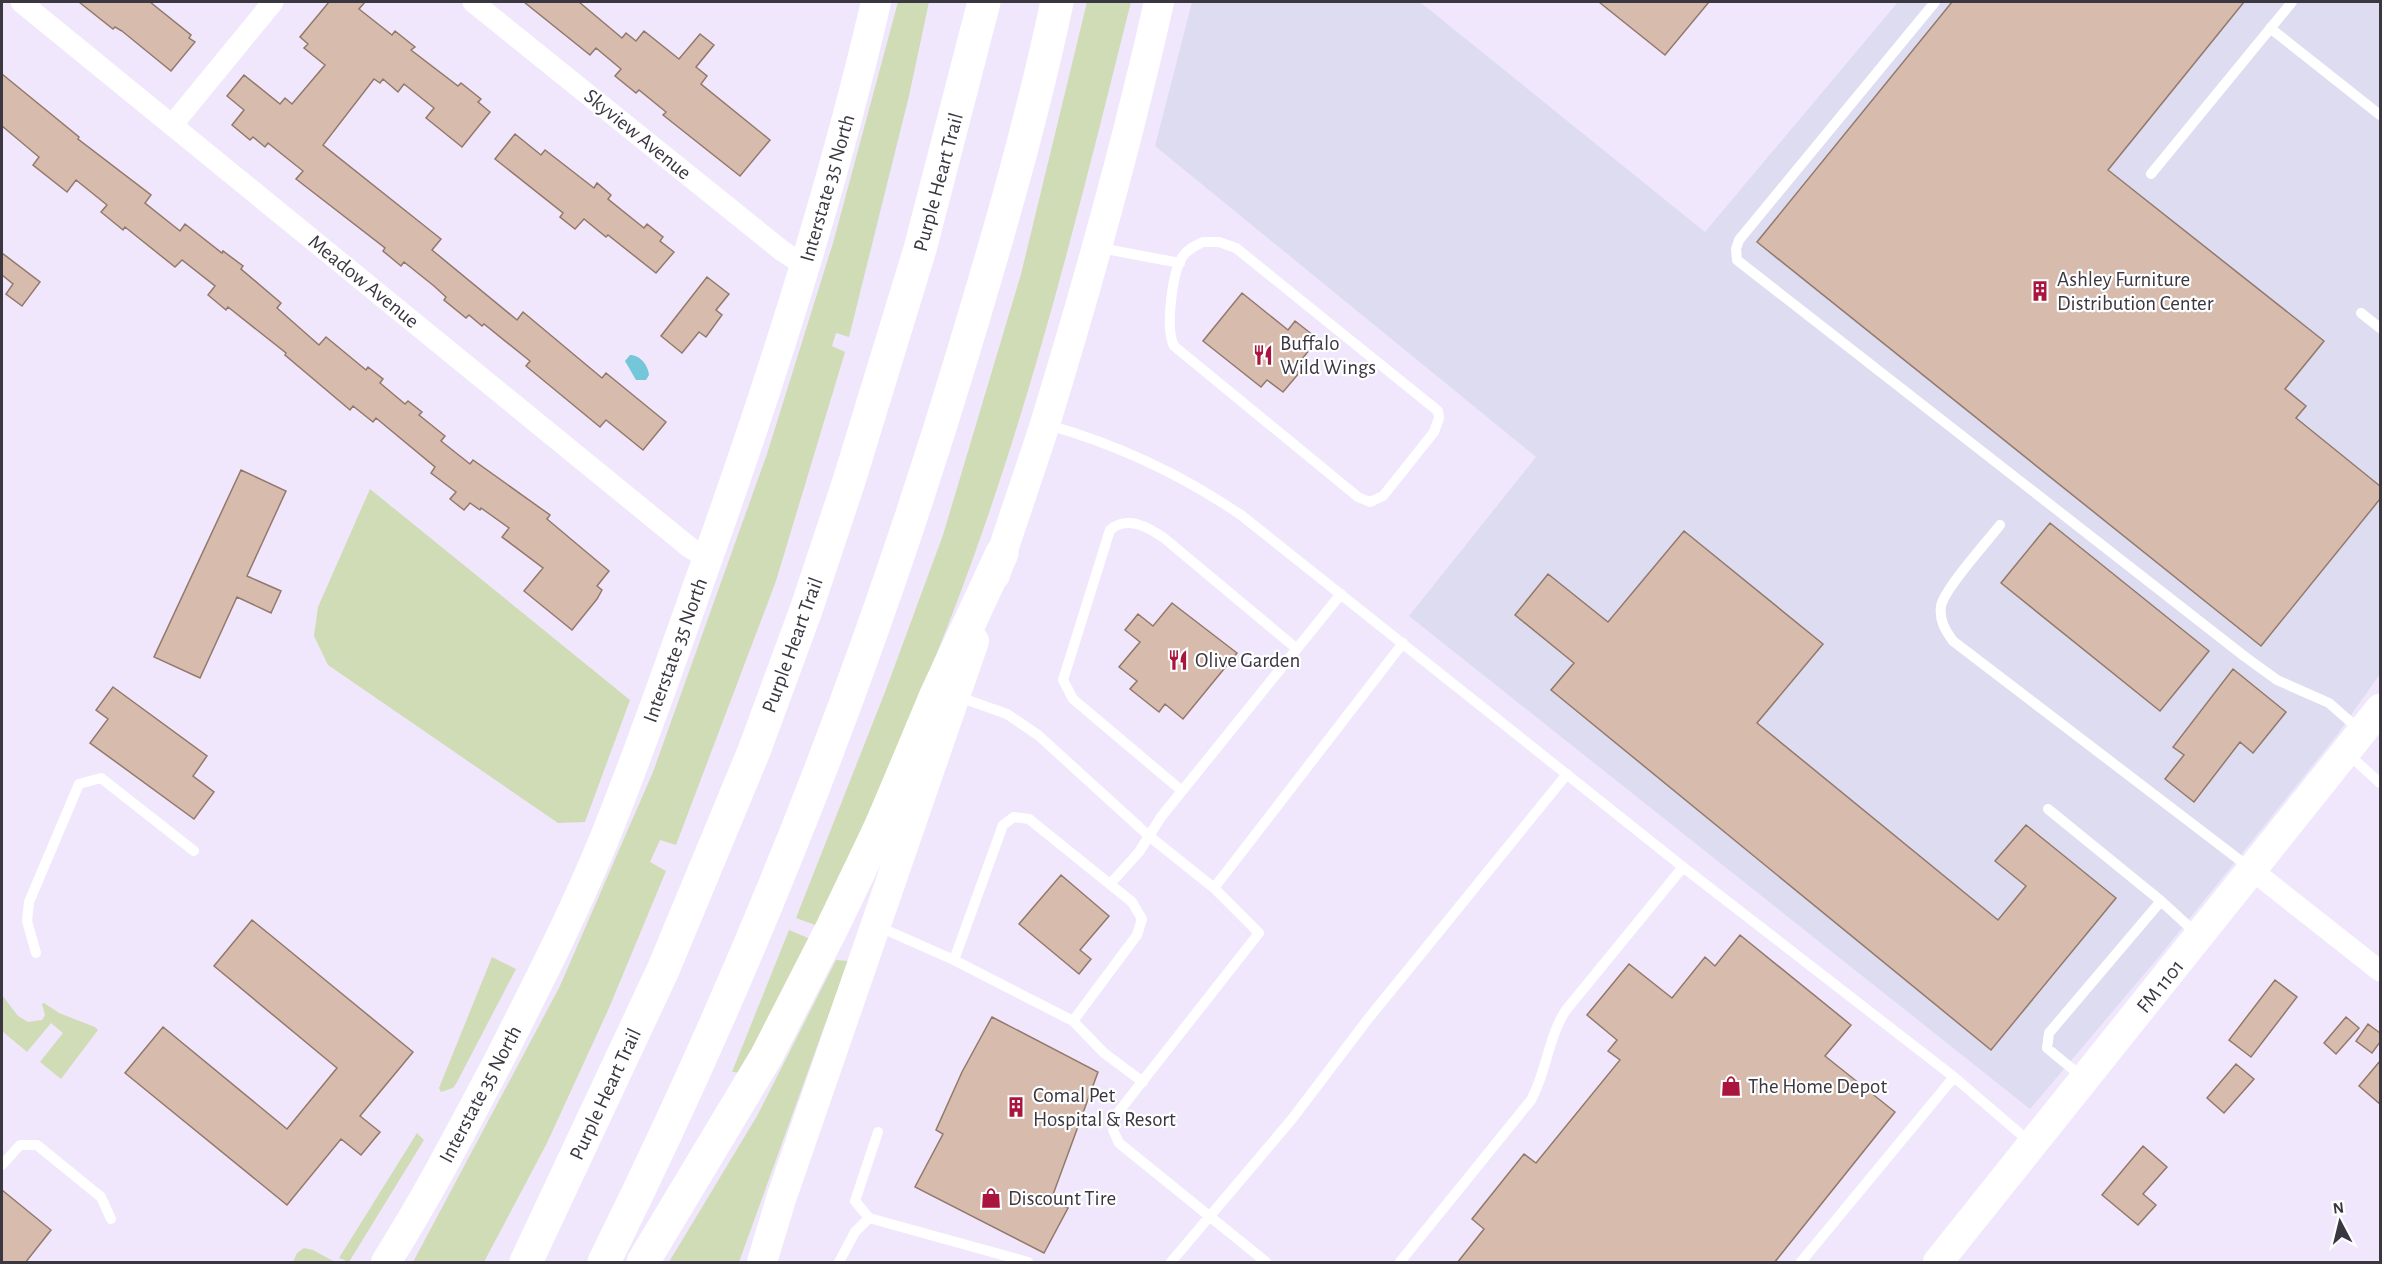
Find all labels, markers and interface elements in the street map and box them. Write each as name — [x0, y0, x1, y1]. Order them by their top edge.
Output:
street label: Skyview Avenue — [580, 85, 695, 184]
street label: Purple Heart Trail — [910, 111, 967, 254]
street label: Interstate 35 North — [796, 112, 859, 264]
street label: Meadow Avenue — [305, 231, 423, 332]
place label: Ashley Furniture Distribution Center — [2057, 269, 2214, 314]
building icon: Ashley Furniture Distribution Center — [2028, 279, 2052, 303]
place label: Buffalo Wild Wings — [1280, 333, 1376, 378]
restaurant icon: Buffalo Wild Wings — [1251, 343, 1275, 367]
street label: Interstate 35 North — [640, 575, 711, 725]
street label: Purple Heart Trail — [758, 575, 827, 716]
restaurant icon: Olive Garden — [1166, 648, 1190, 672]
place label: Olive Garden — [1195, 650, 1300, 671]
street label: FM 1101 — [2133, 956, 2188, 1017]
street label: Interstate 35 North — [435, 1022, 525, 1166]
street label: Purple Heart Trail — [566, 1025, 645, 1163]
shop icon: The Home Depot — [1719, 1074, 1743, 1098]
place label: The Home Depot — [1748, 1076, 1887, 1097]
place label: Comal Pet Hospital & Resort — [1033, 1085, 1176, 1130]
building icon: Comal Pet Hospital & Resort — [1004, 1095, 1028, 1119]
shop icon: Discount Tire — [979, 1186, 1003, 1210]
place label: Discount Tire — [1008, 1188, 1116, 1209]
north arrow — [2310, 1192, 2370, 1252]
text: N — [2332, 1199, 2345, 1217]

